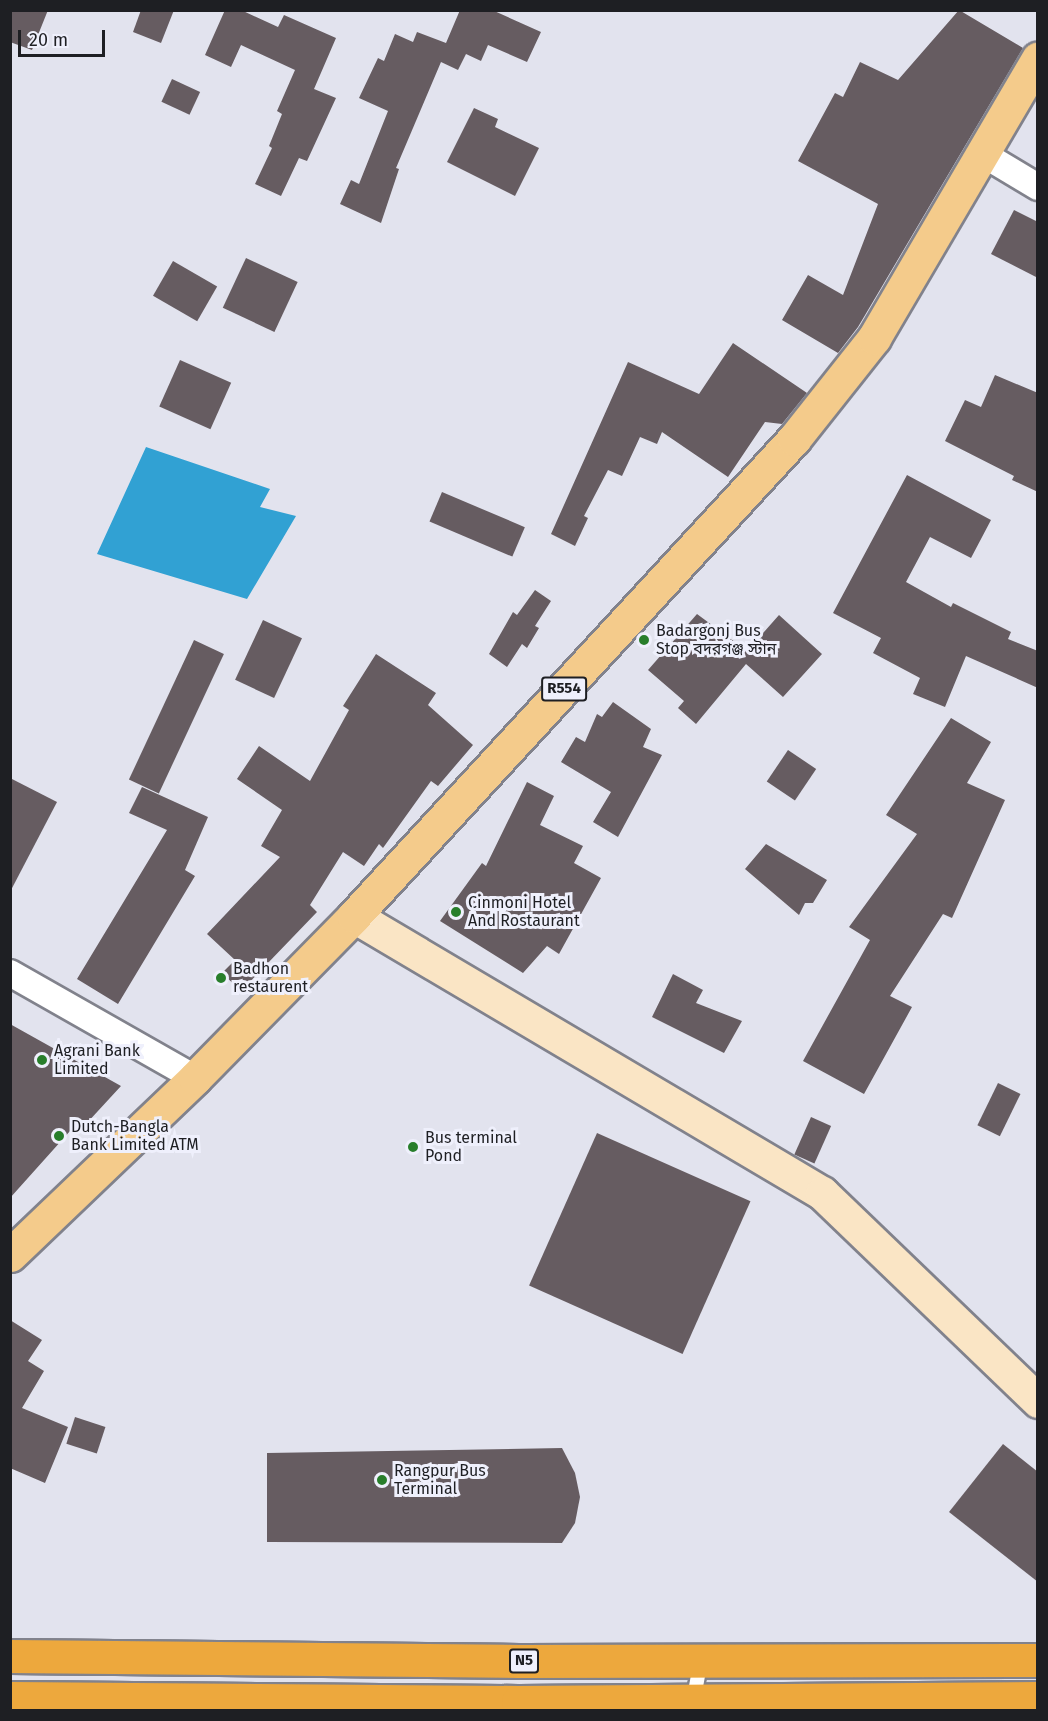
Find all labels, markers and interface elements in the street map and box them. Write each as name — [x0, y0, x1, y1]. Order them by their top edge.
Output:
scale bar — [21, 18, 108, 56]
text: 20 m — [29, 29, 68, 51]
place label: Badargonj Bus Stop বদরগঞ্জ স্টান — [656, 621, 776, 659]
marker: Badargonj Bus Stop বদরগঞ্জ স্টান — [637, 633, 651, 647]
road number: R554 — [540, 677, 588, 701]
place label: Cinmoni Hotel And Rostaurant — [468, 893, 580, 931]
marker: Cinmoni Hotel And Rostaurant — [449, 905, 463, 919]
place label: Badhon restaurent — [233, 959, 308, 997]
marker: Badhon restaurent — [214, 971, 228, 985]
place label: Agrani Bank Limited — [54, 1041, 140, 1079]
marker: Agrani Bank Limited — [35, 1053, 49, 1067]
place label: Dutch-Bangla Bank Limited ATM — [71, 1117, 199, 1155]
place label: Bus terminal Pond — [425, 1128, 517, 1166]
marker: Dutch-Bangla Bank Limited ATM — [52, 1129, 66, 1143]
marker: Bus terminal Pond — [406, 1140, 420, 1154]
place label: Rangpur Bus Terminal — [394, 1461, 486, 1499]
marker: Rangpur Bus Terminal — [375, 1473, 389, 1487]
road number: N5 — [509, 1649, 539, 1673]

